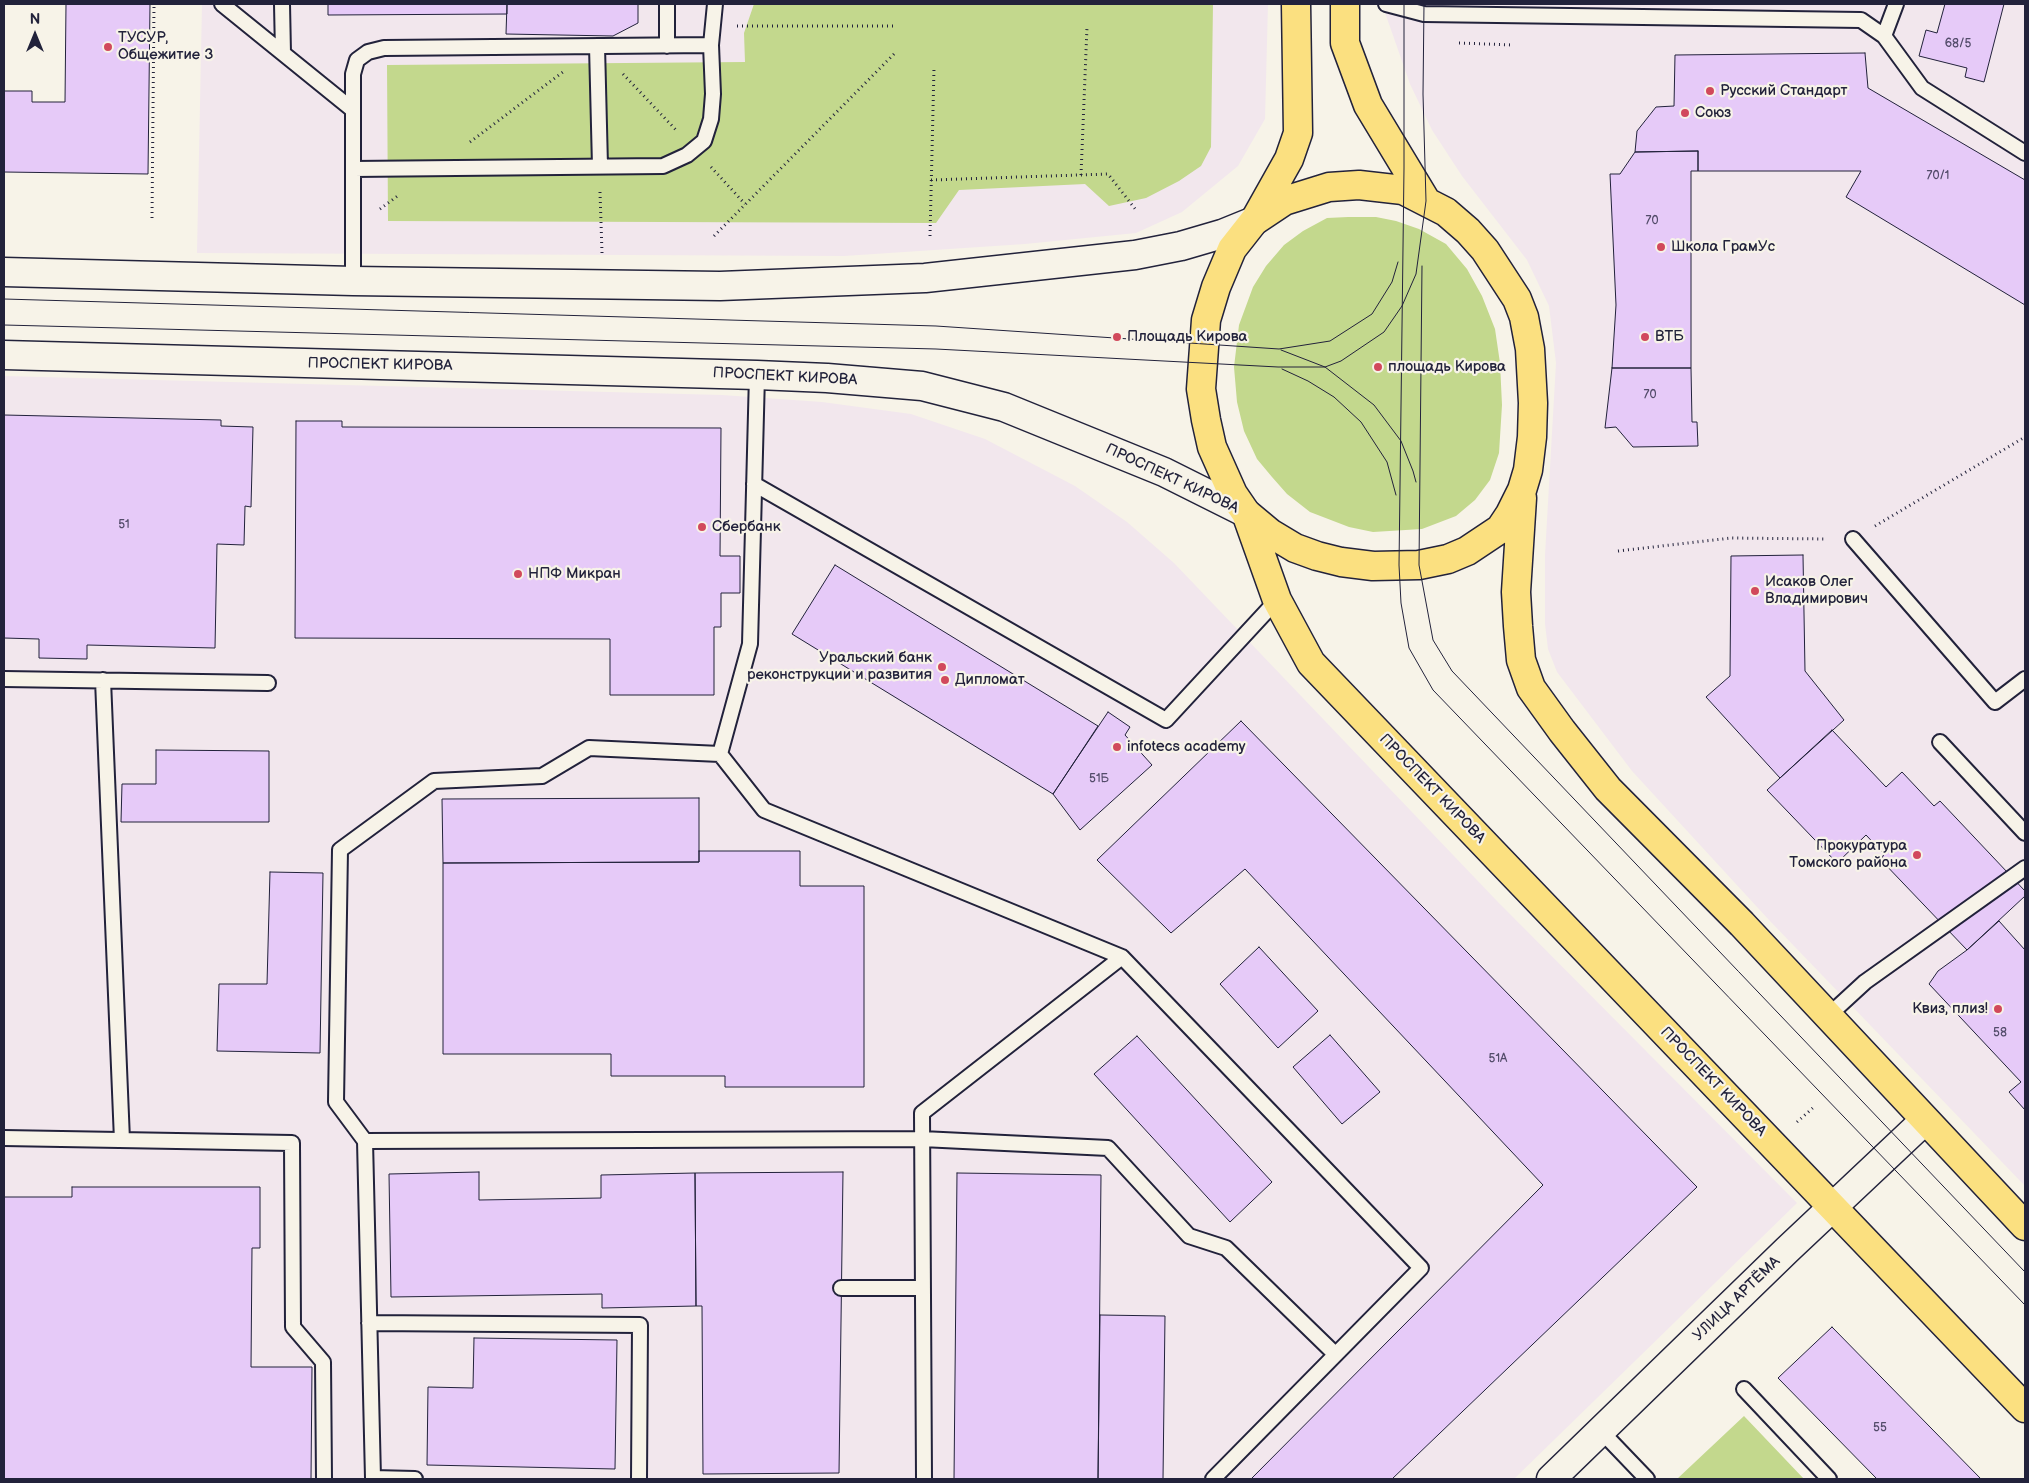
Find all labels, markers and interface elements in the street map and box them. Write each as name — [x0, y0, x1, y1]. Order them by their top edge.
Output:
north arrow — [10, 10, 60, 60]
text: N — [30, 11, 40, 28]
place label: ТУСУР, Общежитие 3 — [118, 29, 213, 64]
house number: 68/5 — [1945, 37, 1971, 51]
marker: ТУСУР, Общежитие 3 — [102, 41, 114, 53]
place label: Русский Стандарт — [1720, 82, 1847, 100]
marker: Русский Стандарт — [1704, 85, 1716, 97]
place label: Союз — [1695, 104, 1731, 122]
marker: Союз — [1679, 107, 1691, 119]
house number: 70/1 — [1926, 169, 1950, 183]
house number: 70 — [1646, 214, 1658, 228]
place label: Школа ГрамУс — [1671, 238, 1775, 256]
marker: Школа ГрамУс — [1655, 241, 1667, 253]
place label: Площадь Кирова — [1127, 328, 1247, 346]
place label: ВТБ — [1655, 328, 1684, 346]
marker: Площадь Кирова — [1111, 331, 1123, 343]
marker: ВТБ — [1639, 331, 1651, 343]
street label: ПРОСПЕКТ КИРОВА — [307, 355, 453, 375]
place label: площадь Кирова — [1388, 358, 1506, 376]
marker: площадь Кирова — [1372, 361, 1384, 373]
street label: ПРОСПЕКТ КИРОВА — [712, 364, 858, 390]
house number: 70 — [1644, 388, 1656, 402]
street label: ПРОСПЕКТ КИРОВА — [1103, 440, 1241, 518]
house number: 51 — [118, 518, 130, 532]
place label: Сбербанк — [712, 518, 781, 536]
marker: Сбербанк — [696, 521, 708, 533]
place label: НПФ Микран — [528, 565, 621, 583]
marker: НПФ Микран — [512, 568, 524, 580]
place label: Исаков Олег Владимирович — [1765, 573, 1868, 608]
marker: Исаков Олег Владимирович — [1749, 585, 1761, 597]
place label: Уральский банк реконструкции и развития — [747, 649, 932, 684]
marker: Уральский банк реконструкции и развития — [936, 661, 948, 673]
place label: Дипломат — [955, 671, 1025, 689]
marker: Дипломат — [939, 674, 951, 686]
street label: ПРОСПЕКТ КИРОВА — [1375, 731, 1489, 847]
place label: infotecs academy — [1127, 738, 1246, 756]
marker: infotecs academy — [1111, 741, 1123, 753]
house number: 51Б — [1089, 772, 1109, 786]
place label: Прокуратура Томского района — [1789, 837, 1907, 872]
marker: Прокуратура Томского района — [1911, 849, 1923, 861]
place label: Квиз, плиз! — [1912, 1000, 1988, 1018]
marker: Квиз, плиз! — [1992, 1003, 2004, 1015]
street label: ПРОСПЕКТ КИРОВА — [1656, 1024, 1770, 1140]
house number: 58 — [1993, 1026, 2007, 1040]
house number: 51А — [1489, 1052, 1507, 1066]
street label: УЛИЦА АРТЁМА — [1690, 1253, 1784, 1345]
house number: 55 — [1873, 1421, 1887, 1435]

